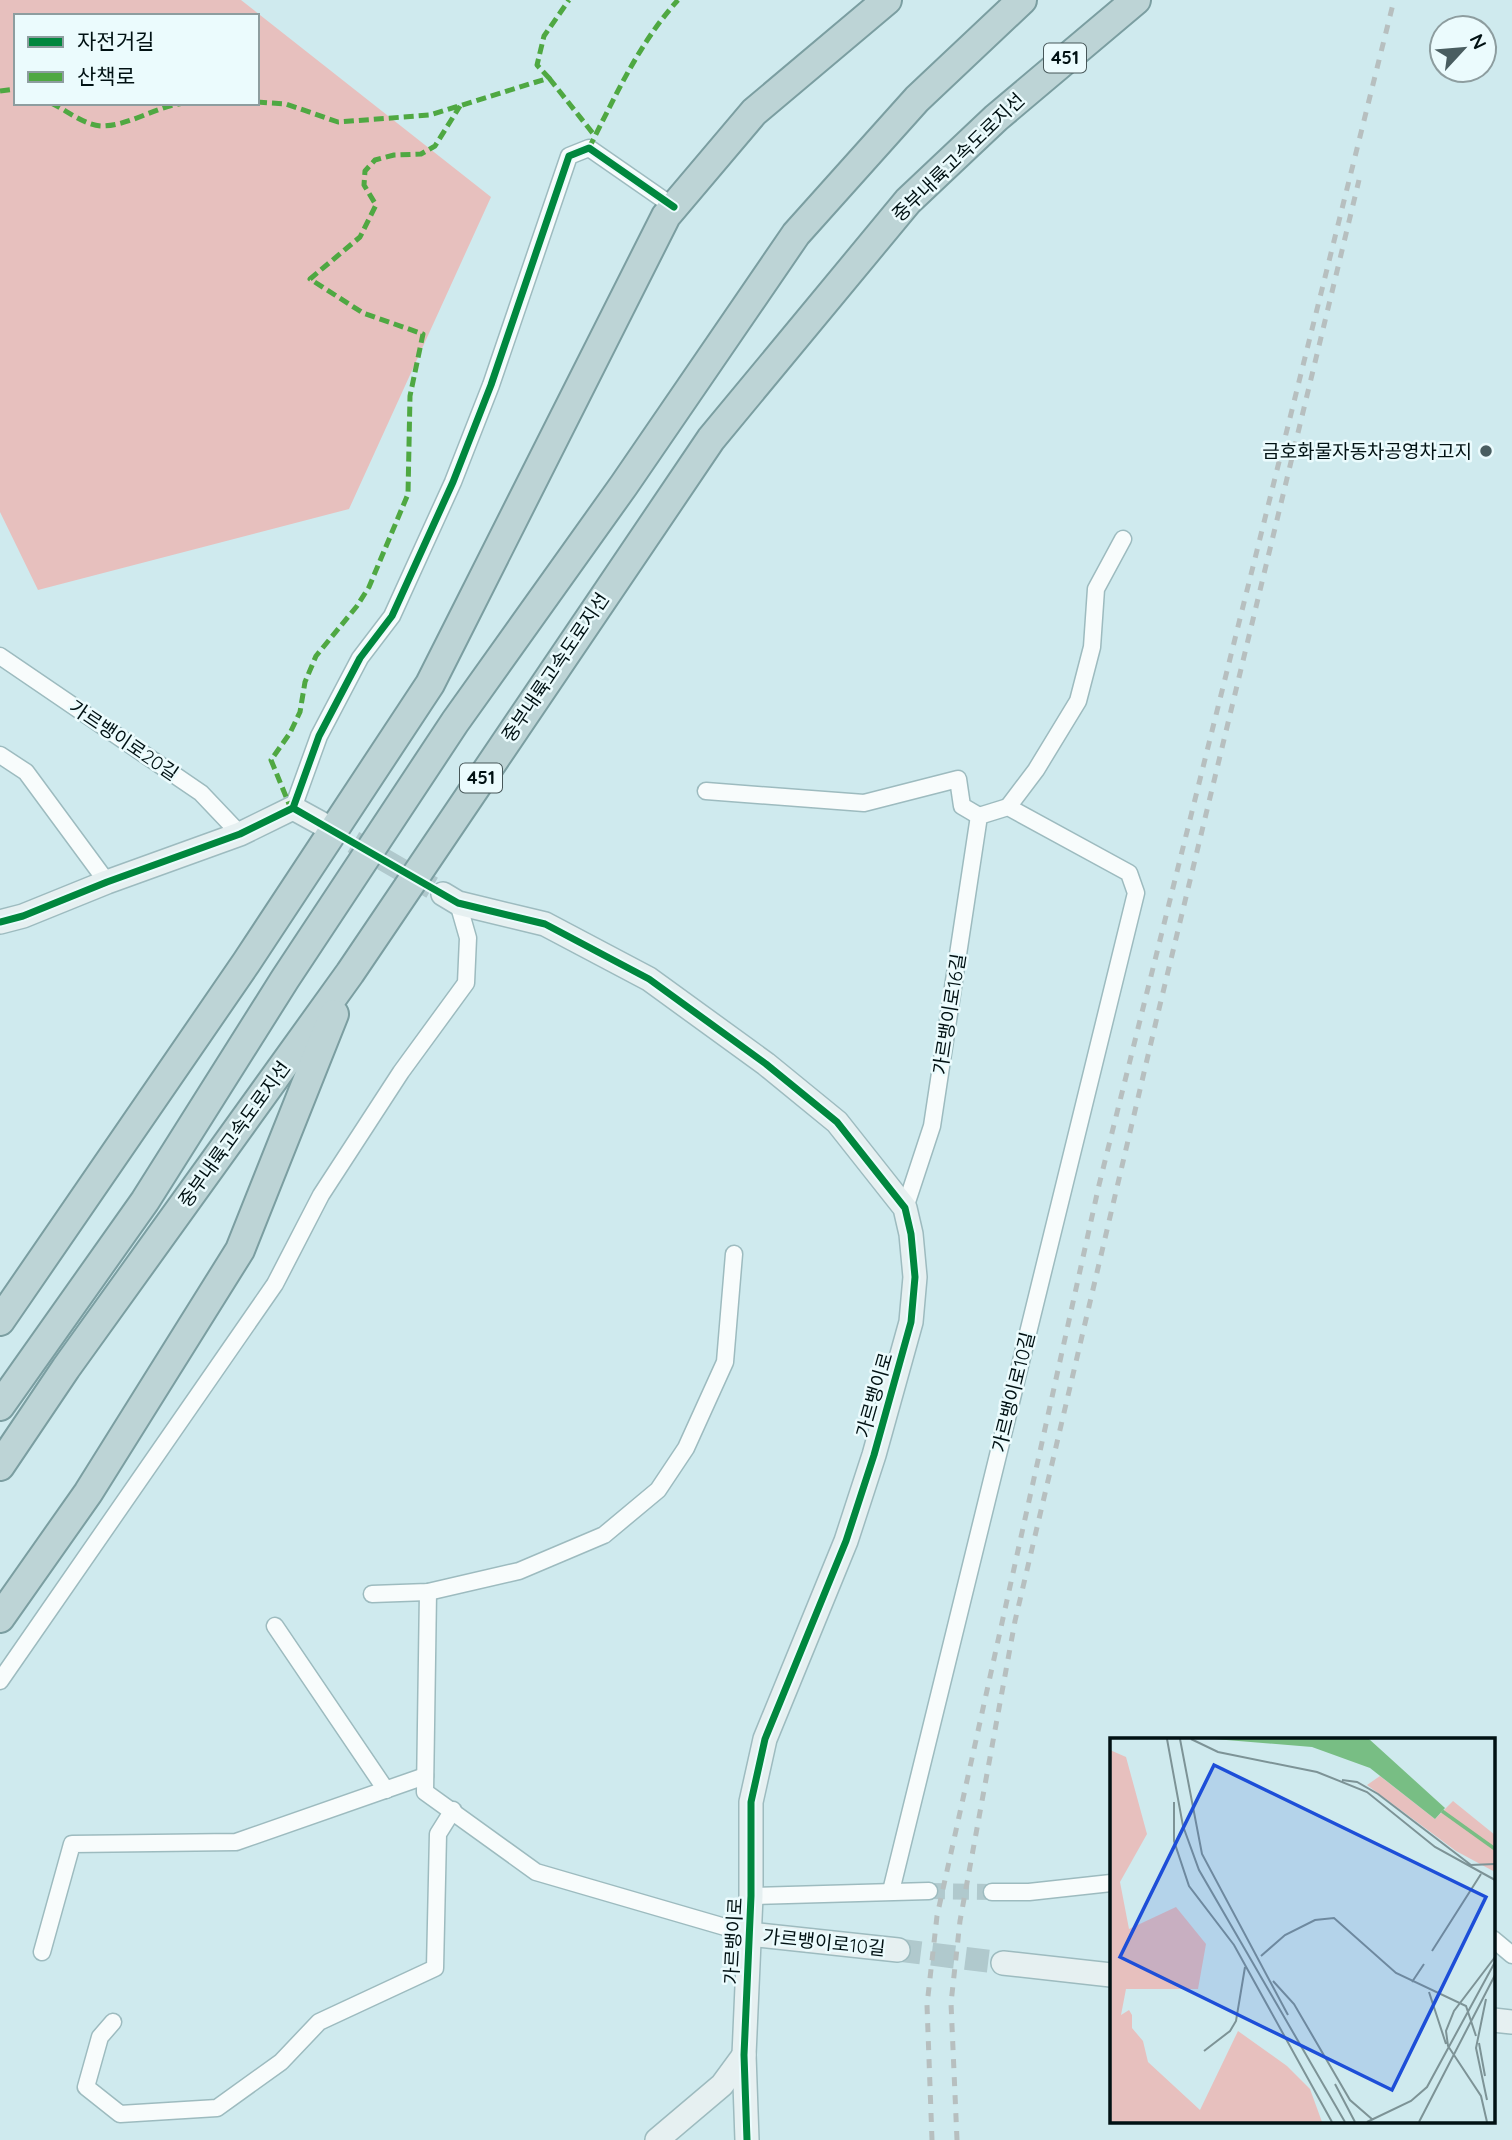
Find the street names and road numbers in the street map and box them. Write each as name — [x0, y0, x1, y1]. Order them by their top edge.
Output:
road number: 451 — [1044, 44, 1086, 72]
street label: 중부내륙고속도로지선 — [887, 88, 1029, 226]
street label: 중부내륙고속도로지선 — [496, 588, 614, 746]
street label: 가르뱅이로20길 — [65, 695, 183, 785]
road number: 451 — [460, 764, 502, 792]
street label: 가르뱅이로16길 — [928, 952, 970, 1076]
street label: 중부내륙고속도로지선 — [173, 1056, 295, 1212]
street label: 가르뱅이로10길 — [986, 1329, 1040, 1455]
street label: 가르뱅이로 — [850, 1350, 898, 1440]
street label: 가르뱅이로 — [719, 1897, 747, 1985]
street label: 가르뱅이로10길 — [761, 1924, 887, 1960]

